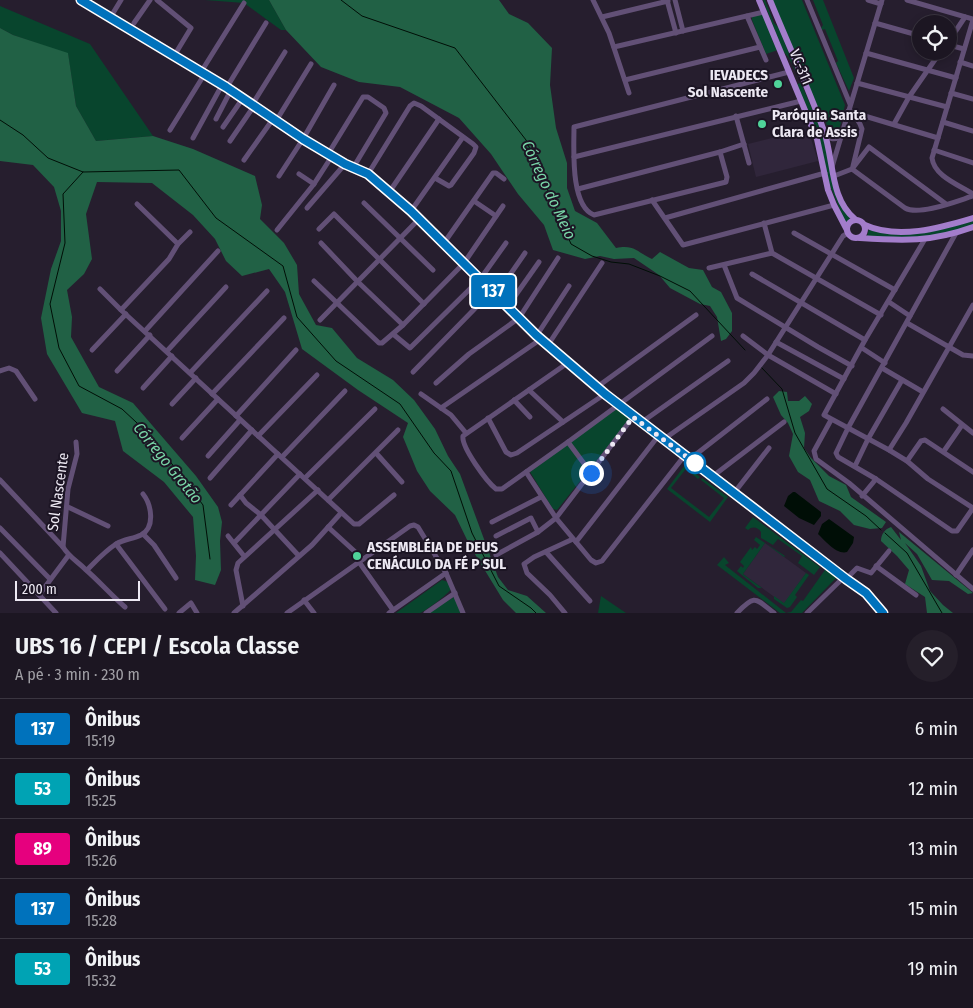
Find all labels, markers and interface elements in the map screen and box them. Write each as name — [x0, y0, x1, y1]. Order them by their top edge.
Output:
map controls — [912, 15, 957, 60]
button: locate — [912, 15, 957, 60]
street label: VC-311 — [786, 47, 816, 87]
place label: IEVADECS Sol Nascente — [688, 66, 768, 101]
marker: IEVADECS Sol Nascente — [772, 78, 784, 90]
place label: Paróquia Santa Clara de Assis — [772, 106, 867, 141]
marker: Paróquia Santa Clara de Assis — [756, 118, 768, 130]
water label: Córrego do Meio — [518, 138, 580, 242]
line badge: 137 — [464, 275, 522, 307]
text: 137 — [481, 280, 505, 302]
water label: Córrego Grotão — [129, 419, 207, 507]
street label: Sol Nascente — [44, 452, 72, 532]
unlabelled marker — [684, 452, 706, 474]
your location — [579, 461, 604, 486]
place label: ASSEMBLÉIA DE DEUS CENÁCULO DA FÉ P SUL — [366, 538, 506, 573]
marker: ASSEMBLÉIA DE DEUS CENÁCULO DA FÉ P SUL — [351, 550, 363, 562]
scale bar — [15, 578, 140, 601]
text: 200 m — [22, 581, 57, 598]
button: heart — [906, 630, 958, 682]
text: UBS 16 / CEPI / Escola Classe — [15, 632, 299, 660]
text: A pé · 3 min · 230 m — [15, 665, 140, 684]
text: Ônibus — [85, 708, 140, 731]
text: 6 min — [915, 717, 958, 740]
text: 137 — [31, 718, 54, 740]
text: 15:19 — [85, 731, 115, 750]
text: Ônibus — [85, 768, 140, 791]
text: 12 min — [908, 777, 958, 800]
text: 53 — [34, 778, 51, 800]
text: 15:25 — [85, 791, 116, 810]
text: Ônibus — [85, 828, 140, 851]
text: 13 min — [908, 837, 958, 860]
text: 89 — [33, 838, 52, 860]
text: 15:26 — [85, 851, 117, 870]
text: Ônibus — [85, 888, 140, 911]
text: 15 min — [908, 897, 958, 920]
text: 137 — [31, 898, 54, 920]
text: 15:28 — [85, 911, 117, 930]
text: Ônibus — [85, 948, 140, 971]
text: 19 min — [907, 957, 958, 980]
text: 53 — [34, 958, 51, 980]
text: 15:32 — [85, 971, 116, 990]

